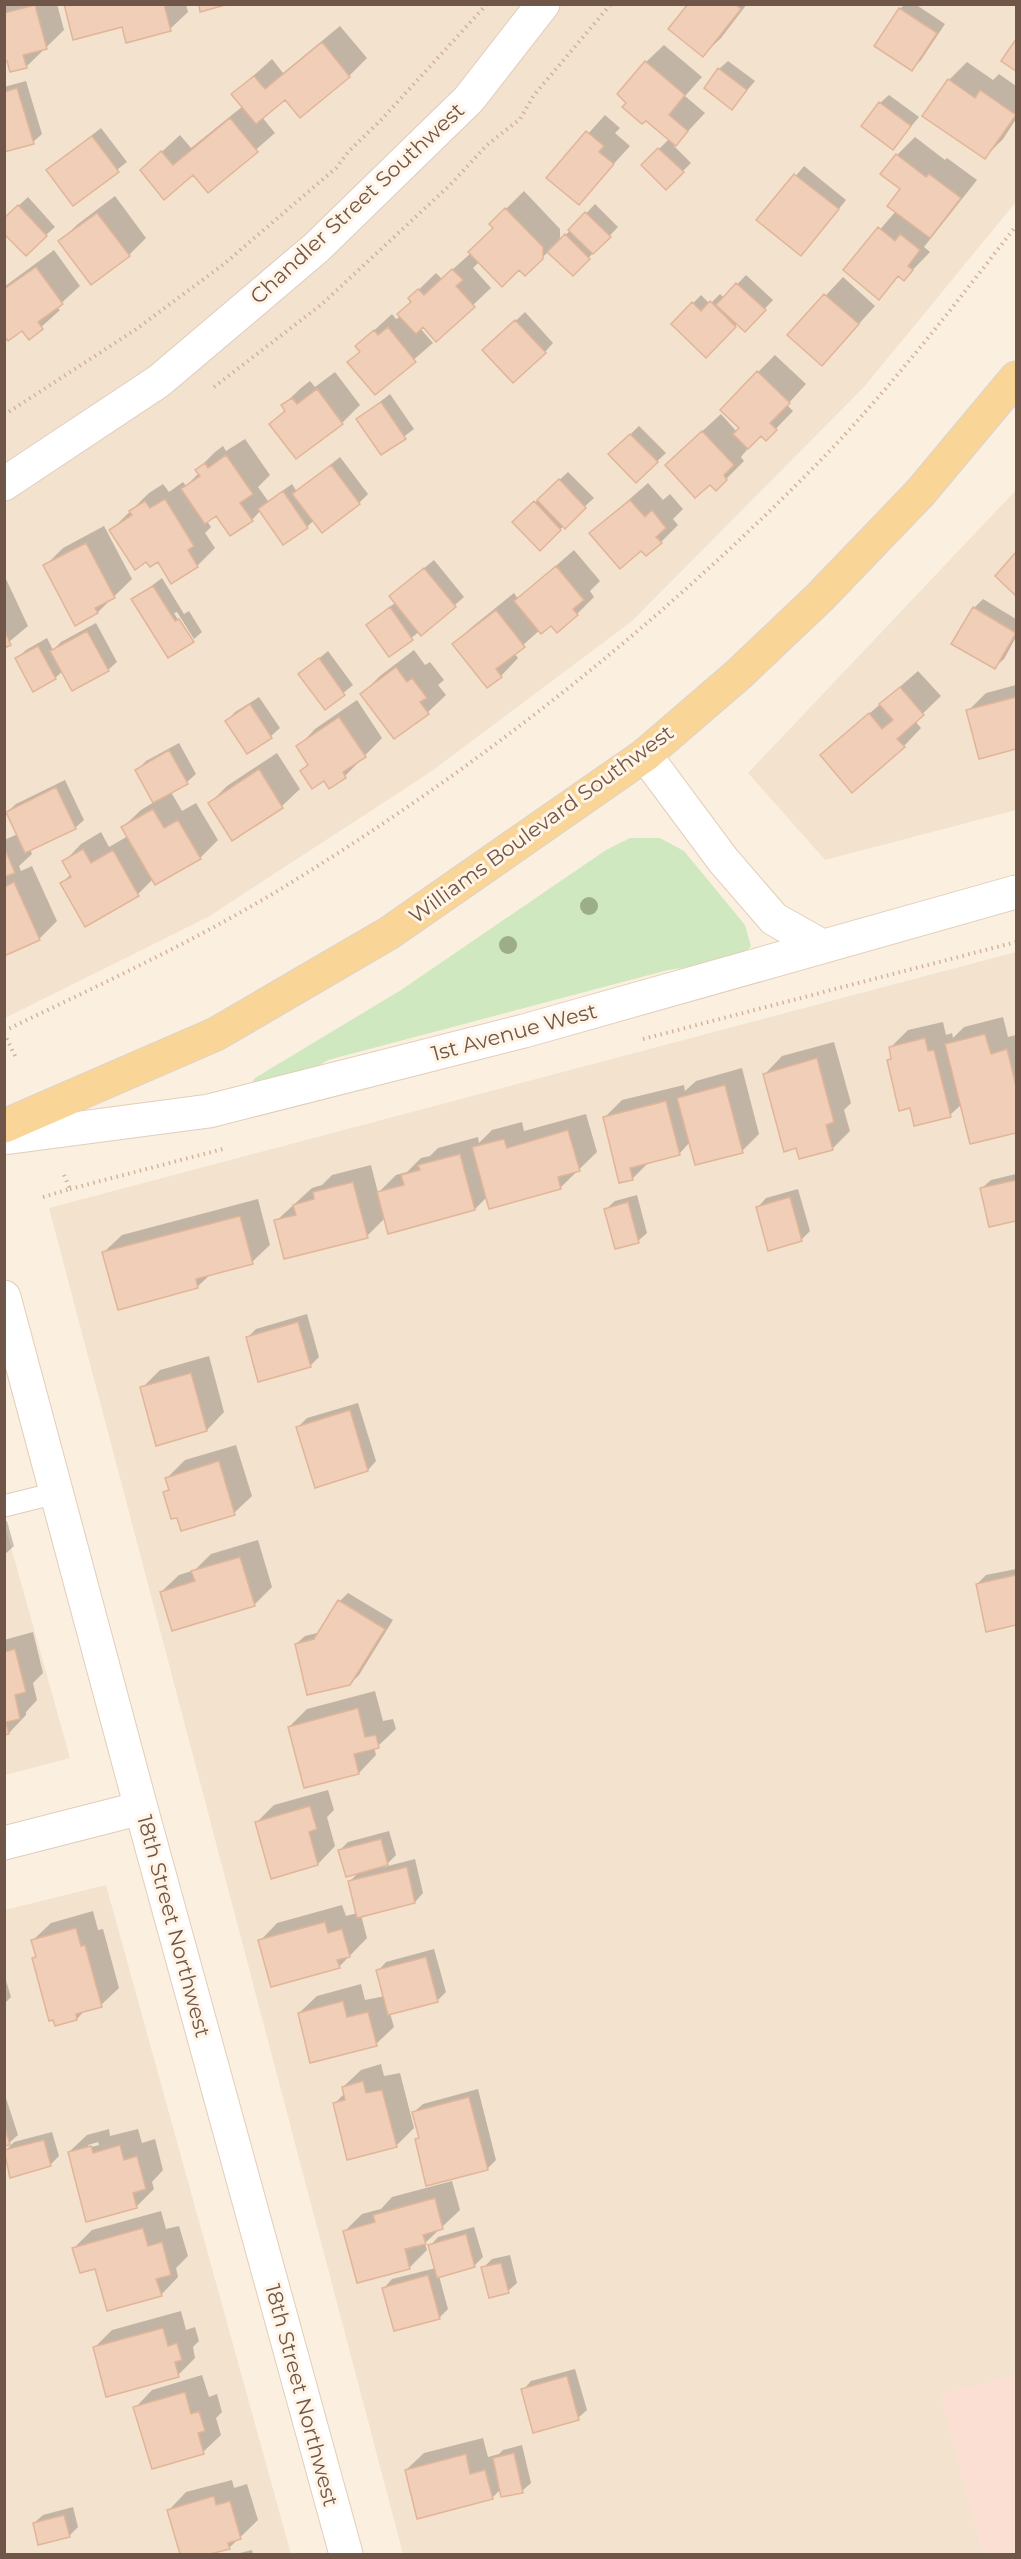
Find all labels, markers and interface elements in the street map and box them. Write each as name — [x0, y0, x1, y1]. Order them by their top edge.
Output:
street label: Chandler Street Southwest — [245, 97, 469, 309]
street label: Williams Boulevard Southwest — [404, 720, 678, 928]
street label: 1st Avenue West — [429, 998, 599, 1066]
street label: 18th Street Northwest — [132, 1812, 216, 2040]
street label: 18th Street Northwest — [260, 2281, 344, 2509]

